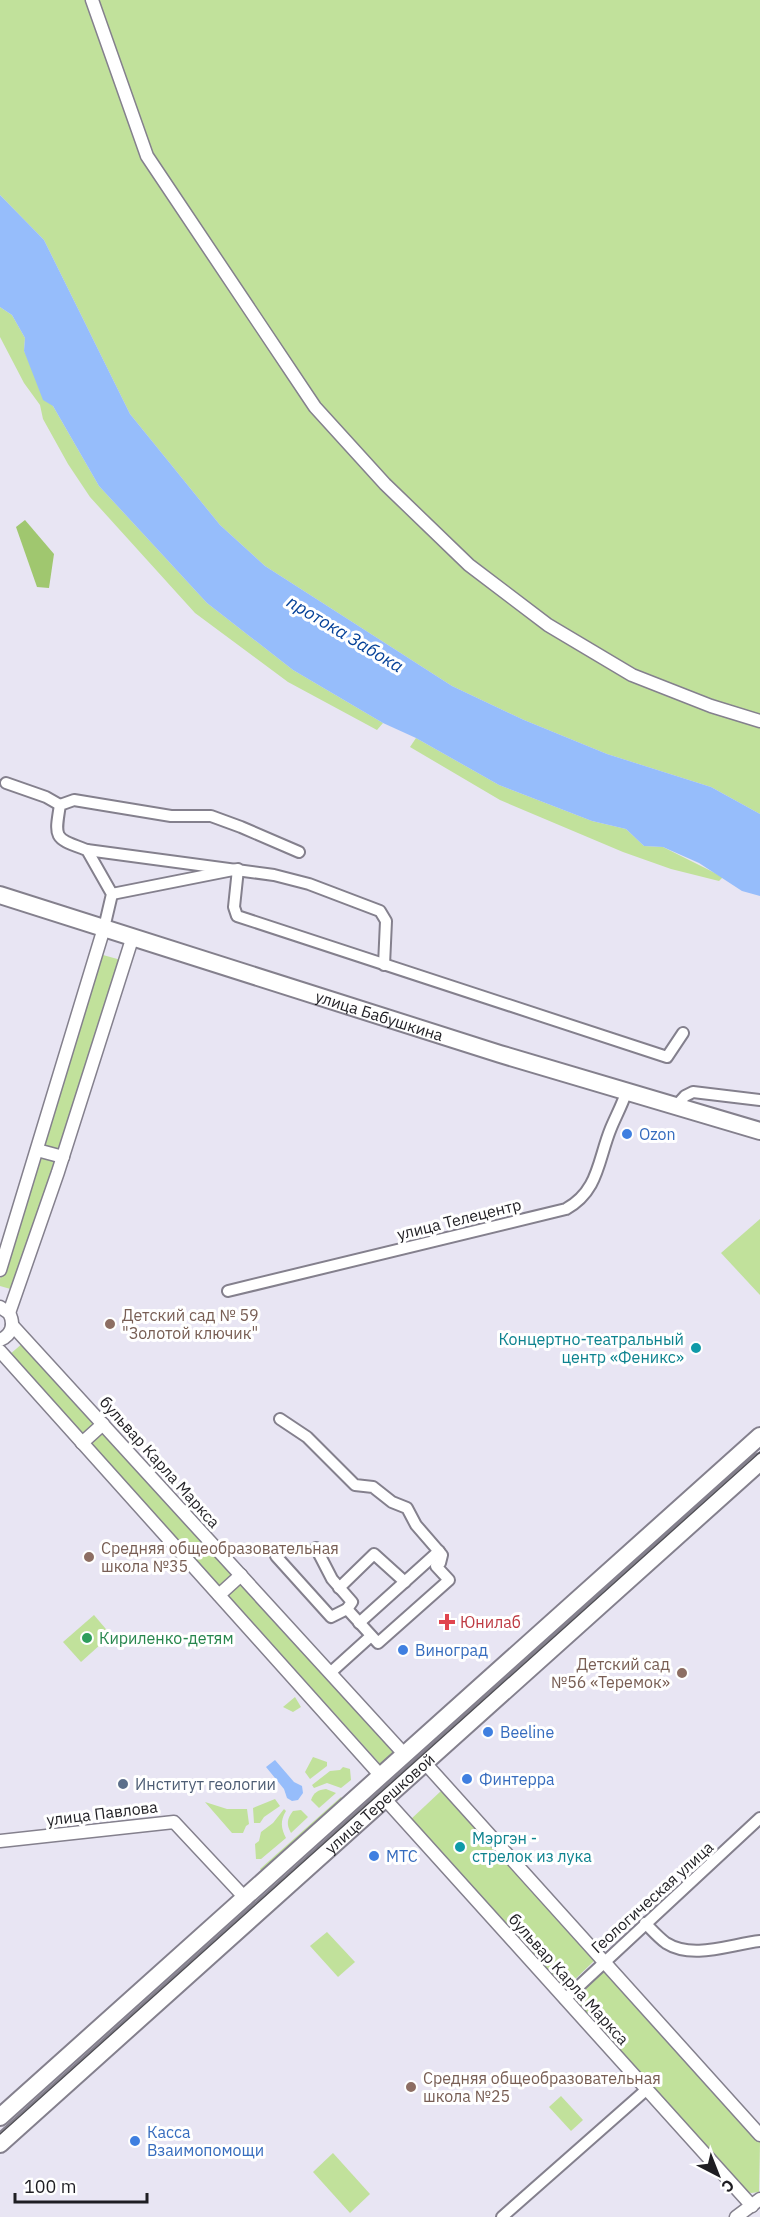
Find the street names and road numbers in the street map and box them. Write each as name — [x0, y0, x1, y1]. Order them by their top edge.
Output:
street label: улица Бабушкина — [313, 986, 446, 1045]
street label: улица Телецентр — [395, 1194, 523, 1244]
street label: бульвар Карла Маркса — [96, 1392, 225, 1532]
street label: улица Терешковой — [321, 1749, 439, 1858]
street label: улица Павлова — [45, 1796, 159, 1830]
street label: Геологическая улица — [587, 1837, 718, 1957]
street label: бульвар Карла Маркса — [505, 1909, 634, 2049]

